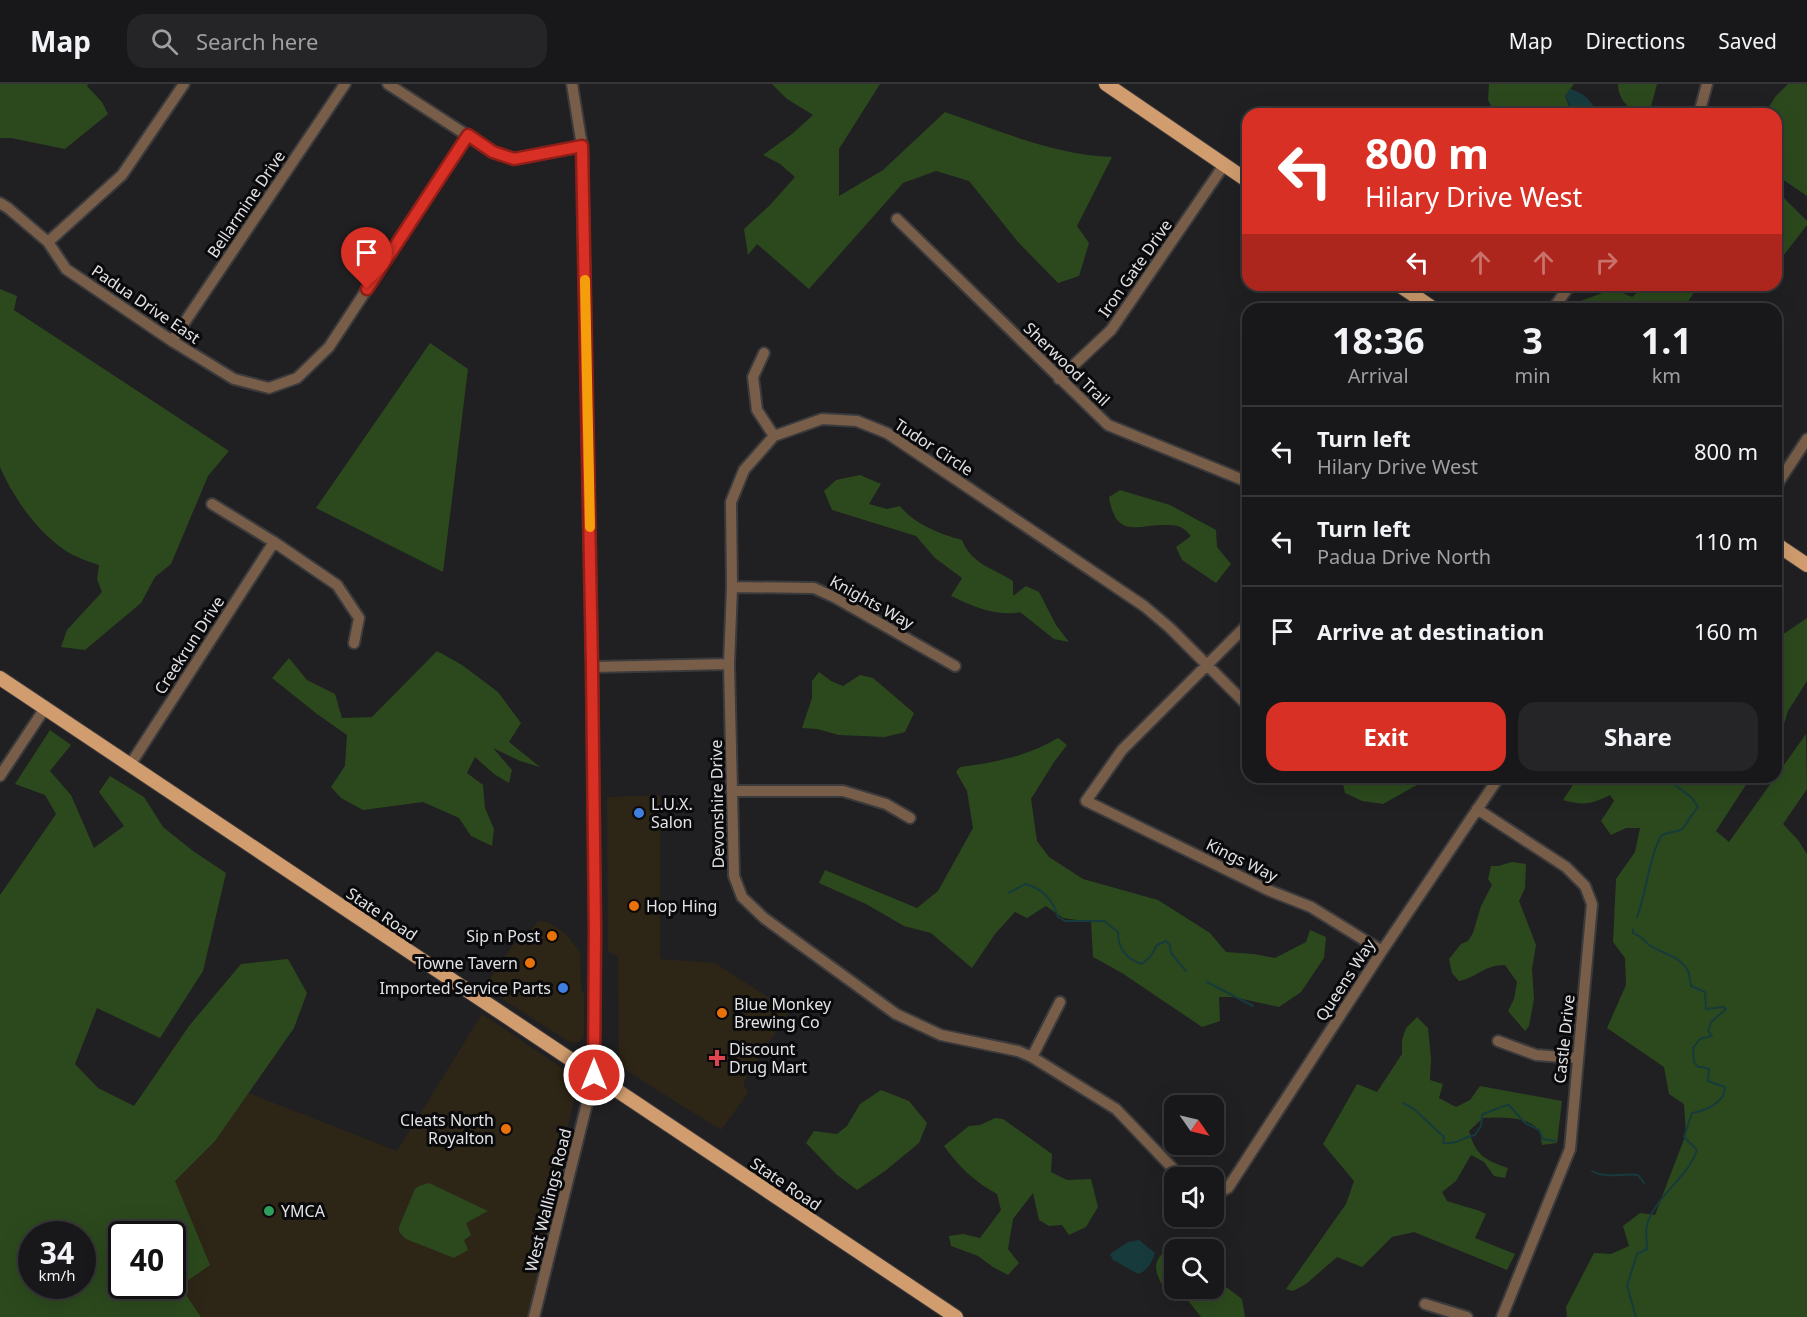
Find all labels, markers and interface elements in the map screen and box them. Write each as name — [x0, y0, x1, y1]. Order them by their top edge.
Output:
search box — [127, 14, 547, 68]
text: Map — [30, 22, 91, 60]
icon: search — [148, 25, 181, 58]
text: Search here — [196, 26, 318, 56]
text: Map — [1509, 27, 1553, 55]
text: Directions — [1586, 27, 1685, 55]
text: Saved — [1718, 27, 1777, 55]
text: 800 m — [1365, 124, 1489, 181]
icon: left — [1266, 132, 1344, 210]
street label: Bellarmine Drive — [202, 146, 290, 262]
text: Hilary Drive West — [1365, 178, 1582, 215]
street label: Iron Gate Drive — [1093, 215, 1177, 321]
pin — [341, 227, 392, 289]
icon: arrive — [350, 236, 383, 269]
icon: left — [1401, 246, 1434, 279]
icon: ahead — [1464, 246, 1497, 279]
icon: ahead — [1527, 246, 1560, 279]
icon: right — [1590, 246, 1623, 279]
street label: Padua Drive East — [87, 259, 205, 349]
text: 18:36 — [1332, 316, 1424, 365]
text: 3 — [1522, 316, 1543, 365]
text: 1.1 — [1641, 316, 1692, 365]
street label: Sherwood Trail — [1019, 317, 1115, 411]
text: Arrival — [1348, 362, 1409, 389]
text: min — [1514, 362, 1551, 389]
text: km — [1652, 362, 1681, 389]
street label: Tudor Circle — [890, 413, 978, 481]
text: Turn left — [1317, 423, 1411, 453]
icon: left — [1266, 435, 1299, 468]
text: 800 m — [1694, 436, 1758, 466]
text: Hilary Drive West — [1317, 453, 1478, 480]
text: Turn left — [1317, 513, 1411, 543]
icon: left — [1266, 525, 1299, 558]
text: 110 m — [1694, 526, 1758, 556]
text: Padua Drive North — [1317, 543, 1491, 570]
street label: Knights Way — [826, 570, 919, 635]
street label: Creekrun Drive — [149, 592, 229, 698]
icon: arrive — [1266, 615, 1299, 648]
text: Arrive at destination — [1317, 616, 1544, 646]
text: 160 m — [1694, 616, 1758, 646]
button: Exit — [1266, 702, 1506, 771]
button: Share — [1518, 702, 1758, 771]
street label: Devonshire Drive — [705, 739, 729, 869]
place label: L.U.X. Salon — [651, 793, 693, 833]
marker: L.U.X. Salon — [632, 806, 646, 820]
street label: Kings Way — [1202, 833, 1282, 887]
street label: State Road — [342, 882, 422, 946]
place label: Hop Hing — [646, 895, 717, 917]
marker: Hop Hing — [627, 899, 641, 913]
place label: Sip n Post — [466, 925, 540, 947]
marker: Sip n Post — [545, 929, 559, 943]
street label: Queens Way — [1310, 934, 1380, 1025]
place label: Towne Tavern — [415, 952, 518, 974]
marker: Towne Tavern — [523, 956, 537, 970]
place label: Imported Service Parts — [379, 977, 551, 999]
marker: Imported Service Parts — [556, 981, 570, 995]
place label: Blue Monkey Brewing Co — [734, 993, 832, 1033]
street label: Castle Drive — [1548, 993, 1580, 1085]
marker: Blue Monkey Brewing Co — [715, 1006, 729, 1020]
place label: Discount Drug Mart — [729, 1038, 807, 1078]
position arrow — [562, 1043, 626, 1107]
marker: Discount Drug Mart — [710, 1051, 724, 1065]
north arrow — [1164, 1095, 1224, 1155]
map controls — [1164, 1095, 1224, 1299]
place label: Cleats North Royalton — [400, 1109, 494, 1149]
marker: Cleats North Royalton — [499, 1122, 513, 1136]
street label: West Wallings Road — [520, 1126, 576, 1274]
street label: State Road — [746, 1152, 826, 1216]
button: sound — [1164, 1167, 1224, 1227]
place label: YMCA — [281, 1200, 326, 1222]
marker: YMCA — [262, 1204, 276, 1218]
speed limit sign: 40 — [108, 1221, 186, 1299]
text: 34 — [40, 1232, 74, 1273]
button: search — [1164, 1239, 1224, 1299]
text: km/h — [39, 1265, 75, 1285]

